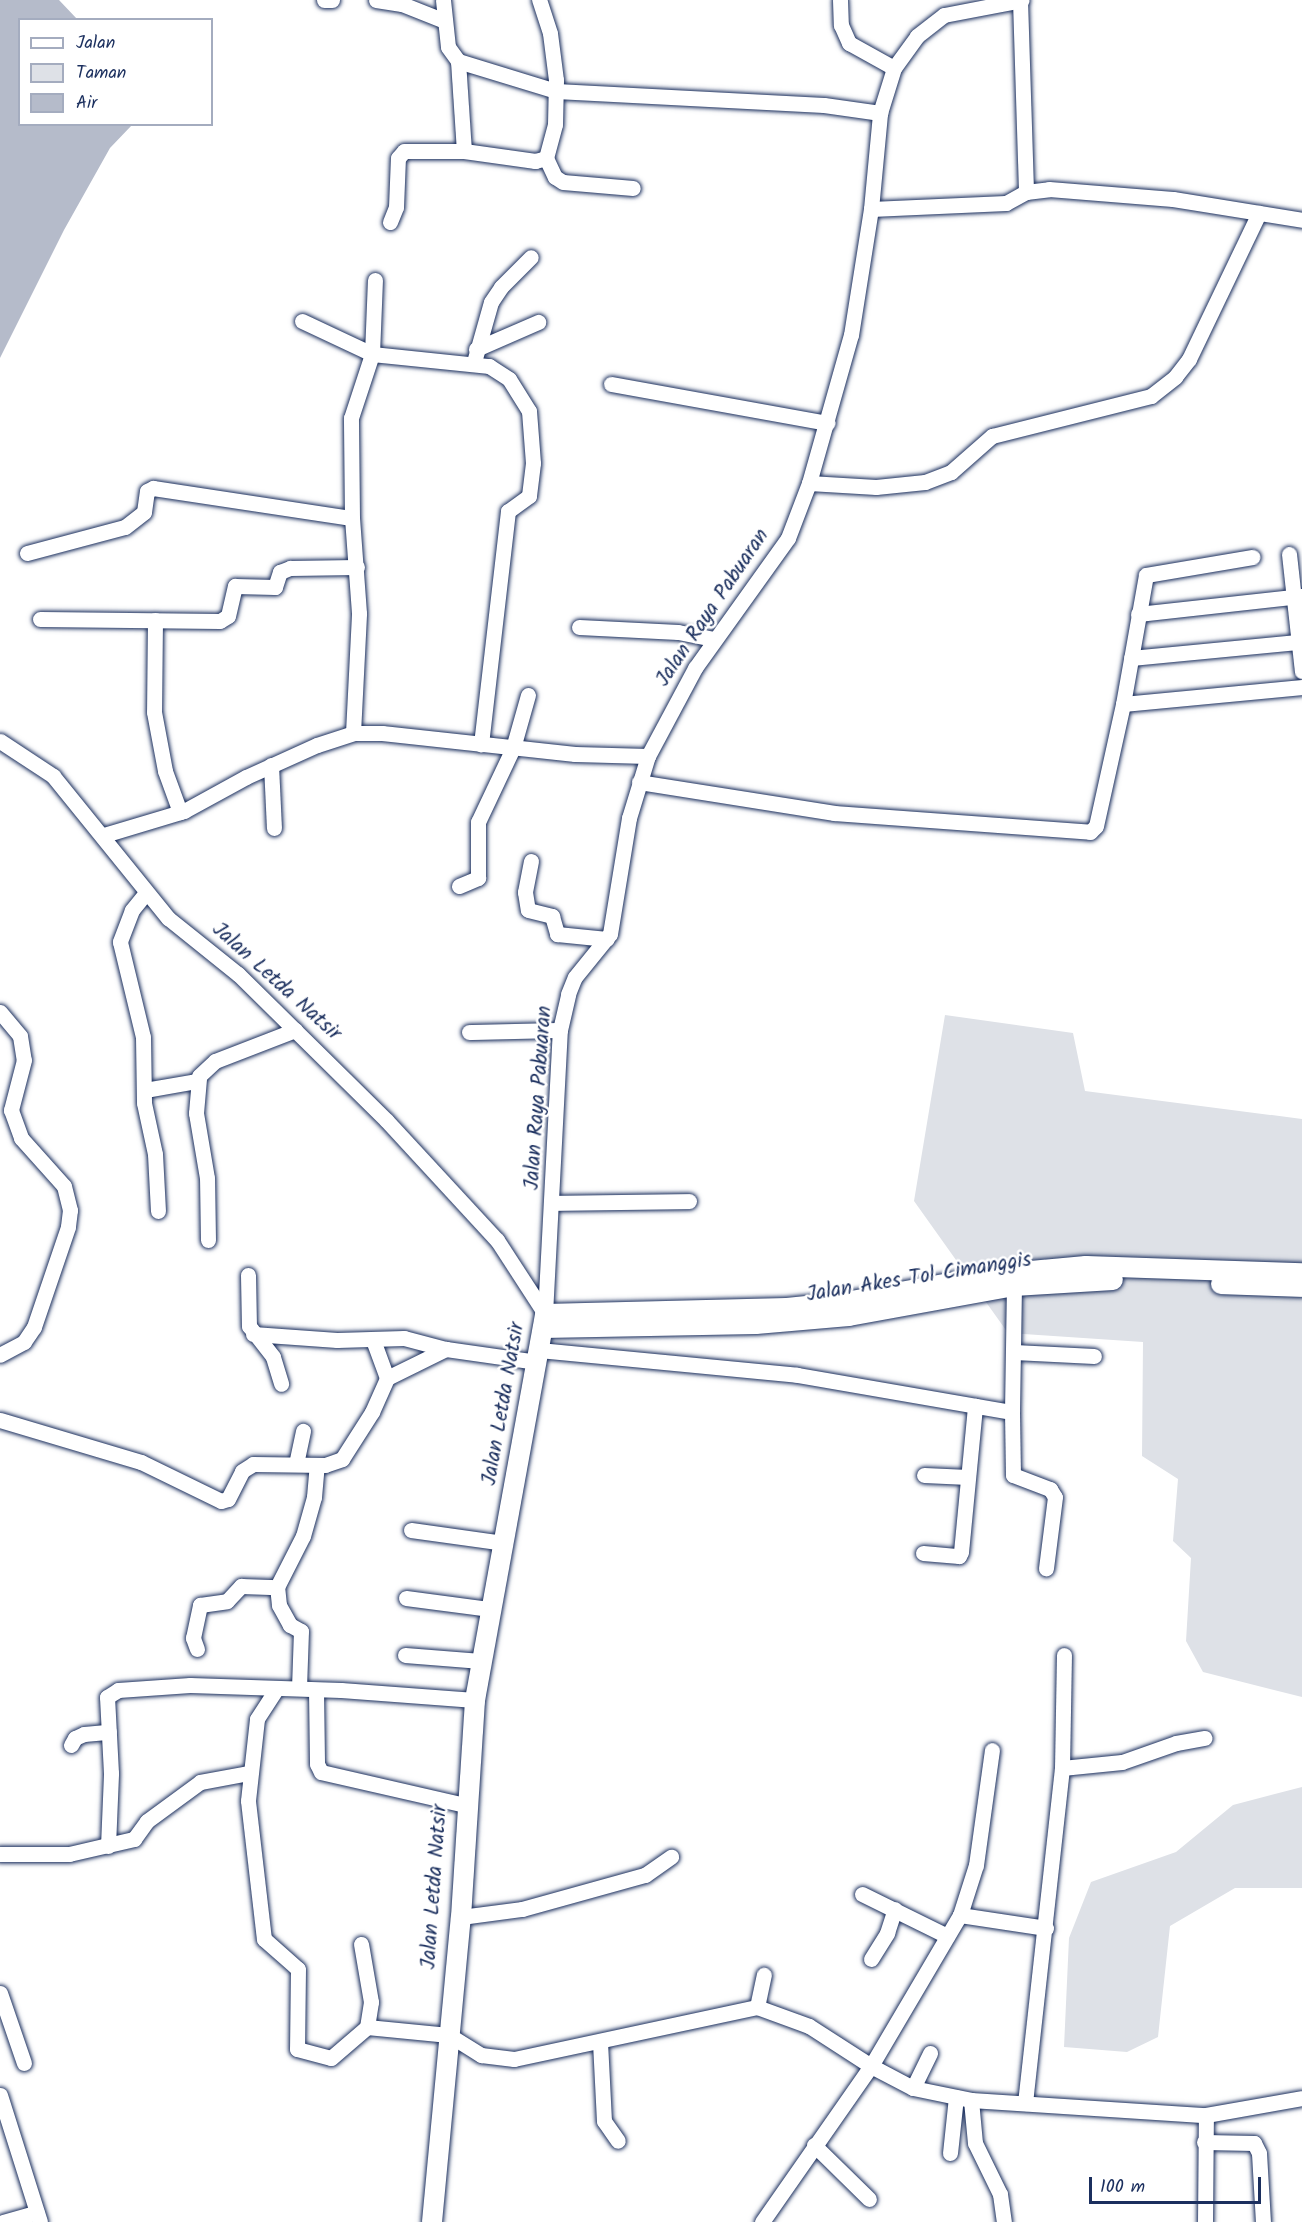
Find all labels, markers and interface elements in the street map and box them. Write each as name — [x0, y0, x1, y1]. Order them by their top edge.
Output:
legend — [18, 18, 213, 126]
text: Jalan — [76, 29, 115, 58]
text: Taman — [76, 59, 126, 88]
text: Air — [76, 89, 97, 118]
street label: Jalan Raya Pabuaran — [651, 524, 775, 692]
street label: Jalan Letda Natsir — [206, 917, 346, 1047]
street label: Jalan Raya Pabuaran — [520, 1005, 558, 1191]
street label: Jalan Akes Tol Cimanggis — [805, 1248, 1033, 1308]
street label: Jalan Letda Natsir — [477, 1320, 531, 1488]
street label: Jalan Letda Natsir — [417, 1804, 453, 1970]
scale bar — [1092, 2165, 1264, 2203]
text: 100 m — [1100, 2173, 1145, 2202]

